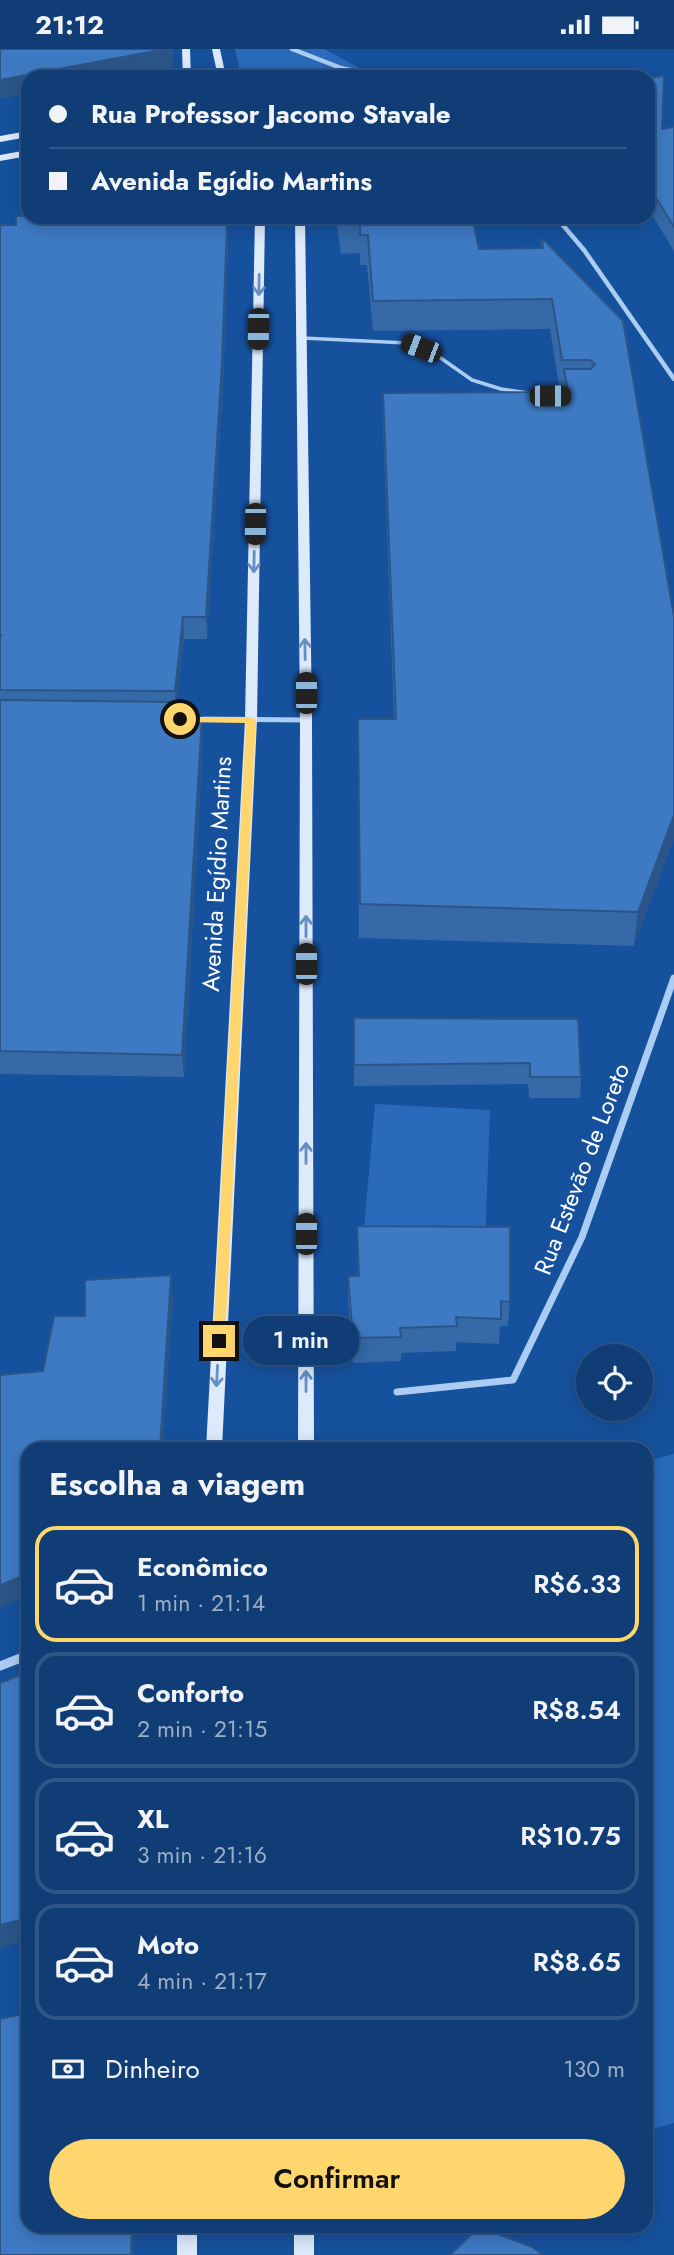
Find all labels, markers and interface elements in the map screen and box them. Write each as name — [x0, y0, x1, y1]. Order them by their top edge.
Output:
text: 21:12 — [35, 6, 104, 44]
text: Rua Professor Jacomo Stavale — [91, 95, 451, 133]
text: Avenida Egídio Martins — [91, 162, 372, 200]
one-way arrow — [252, 273, 266, 296]
car — [248, 308, 269, 350]
car — [398, 331, 445, 365]
car — [530, 386, 572, 407]
car — [245, 503, 266, 545]
one-way arrow — [247, 550, 261, 573]
one-way arrow — [298, 638, 312, 661]
car — [296, 672, 317, 714]
route start — [164, 703, 196, 735]
street label: Avenida Egídio Martins — [193, 756, 240, 992]
one-way arrow — [299, 915, 313, 938]
car — [296, 943, 317, 985]
street label: Rua Estevão de Loreto — [525, 1058, 638, 1280]
one-way arrow — [299, 1142, 313, 1165]
car — [296, 1213, 317, 1255]
callout: 1 min — [244, 1317, 359, 1365]
text: 1 min — [273, 1323, 329, 1357]
route end — [203, 1325, 235, 1357]
map controls — [576, 1344, 653, 1421]
button: locate — [576, 1344, 653, 1421]
one-way arrow — [211, 1365, 224, 1388]
one-way arrow — [299, 1370, 313, 1393]
text: Escolha a viagem — [49, 1461, 305, 1507]
text: Econômico — [137, 1548, 268, 1586]
icon: car — [53, 1553, 116, 1616]
text: R$6.33 — [533, 1565, 621, 1603]
text: 1 min · 21:14 — [137, 1586, 265, 1620]
text: Conforto — [137, 1674, 244, 1712]
icon: car — [53, 1679, 116, 1742]
text: R$8.54 — [532, 1691, 621, 1729]
text: 2 min · 21:15 — [137, 1712, 267, 1746]
text: XL — [137, 1800, 169, 1838]
icon: car — [53, 1805, 116, 1868]
text: R$10.75 — [520, 1817, 621, 1855]
text: 3 min · 21:16 — [137, 1838, 267, 1872]
text: Moto — [137, 1926, 199, 1964]
icon: car — [53, 1931, 116, 1994]
text: R$8.65 — [533, 1943, 621, 1981]
text: 4 min · 21:17 — [137, 1964, 267, 1998]
icon: cash — [49, 2050, 87, 2088]
text: Dinheiro — [105, 2050, 200, 2088]
text: 130 m — [563, 2052, 625, 2086]
button: Confirmar — [49, 2139, 625, 2219]

